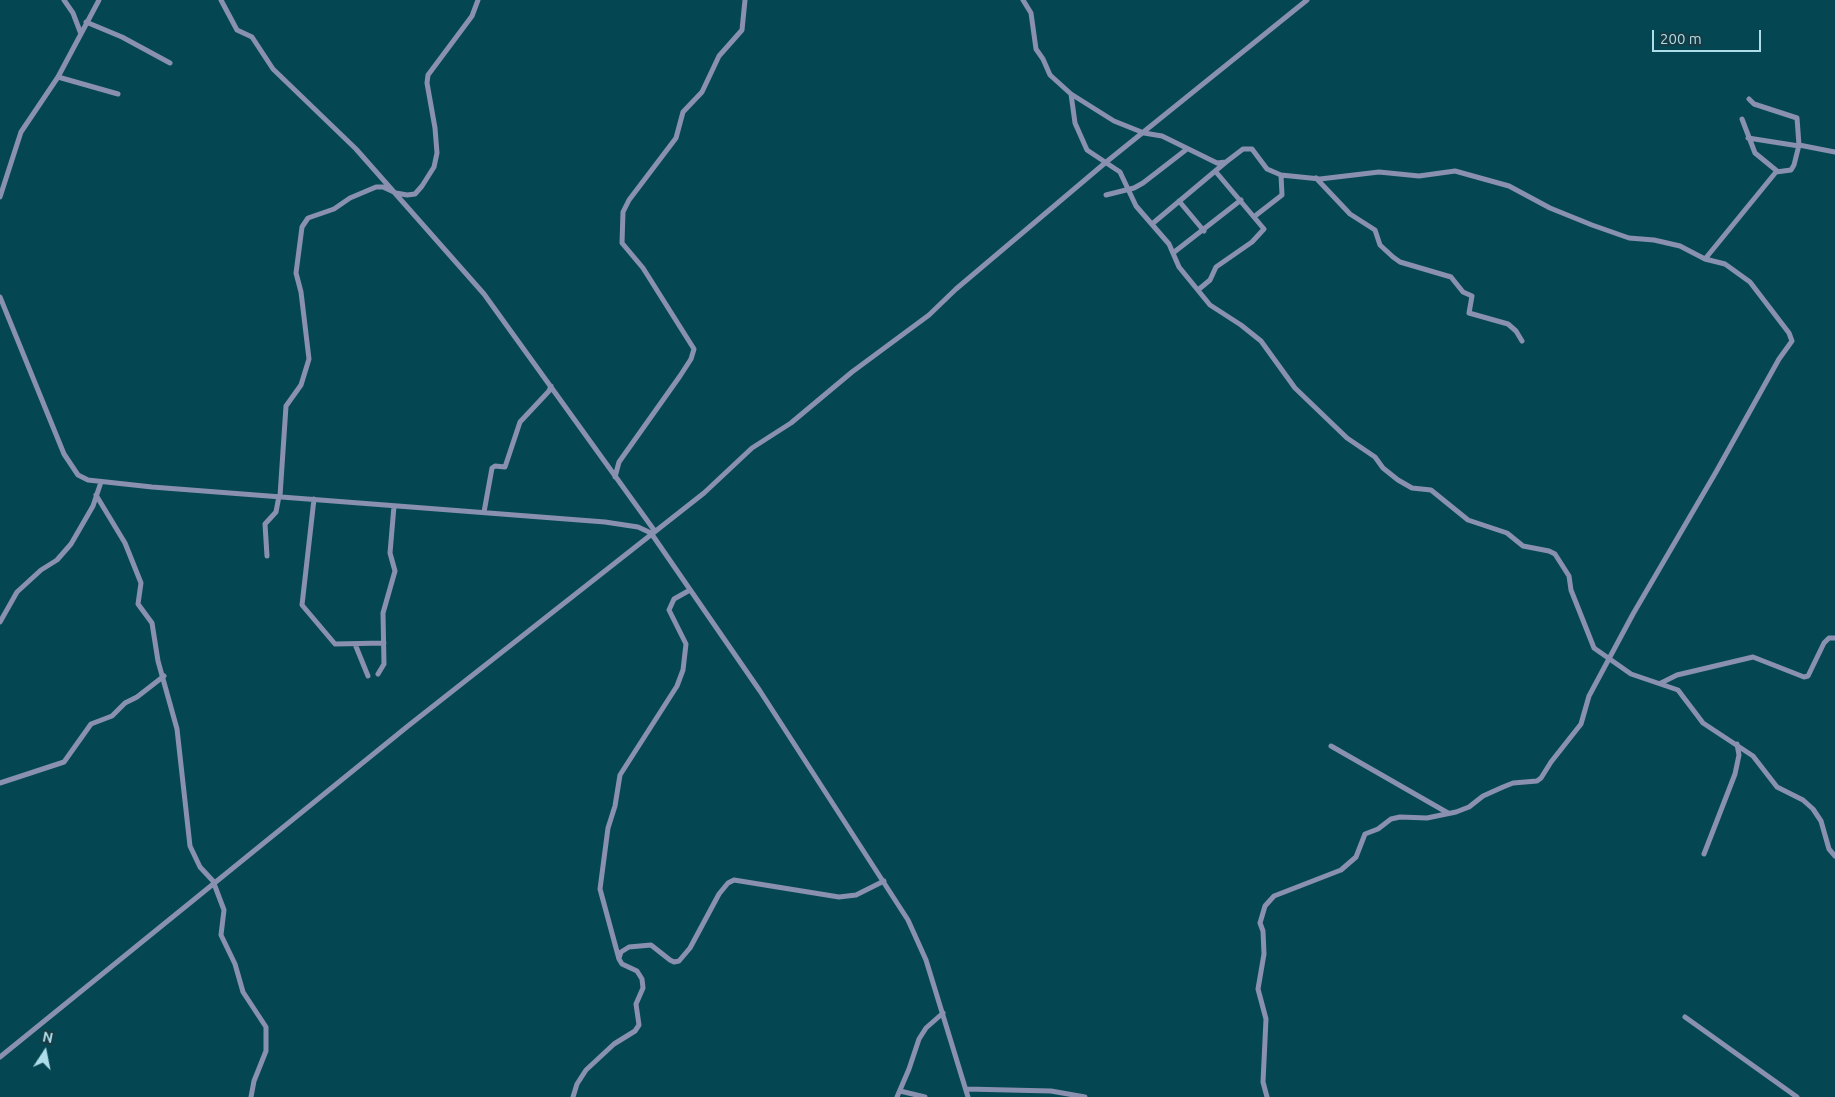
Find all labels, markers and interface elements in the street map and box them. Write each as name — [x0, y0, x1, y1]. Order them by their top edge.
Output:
scale bar — [1655, 20, 1764, 52]
text: 200 m — [1660, 30, 1702, 47]
north arrow — [20, 1027, 70, 1077]
text: N — [41, 1028, 55, 1046]

